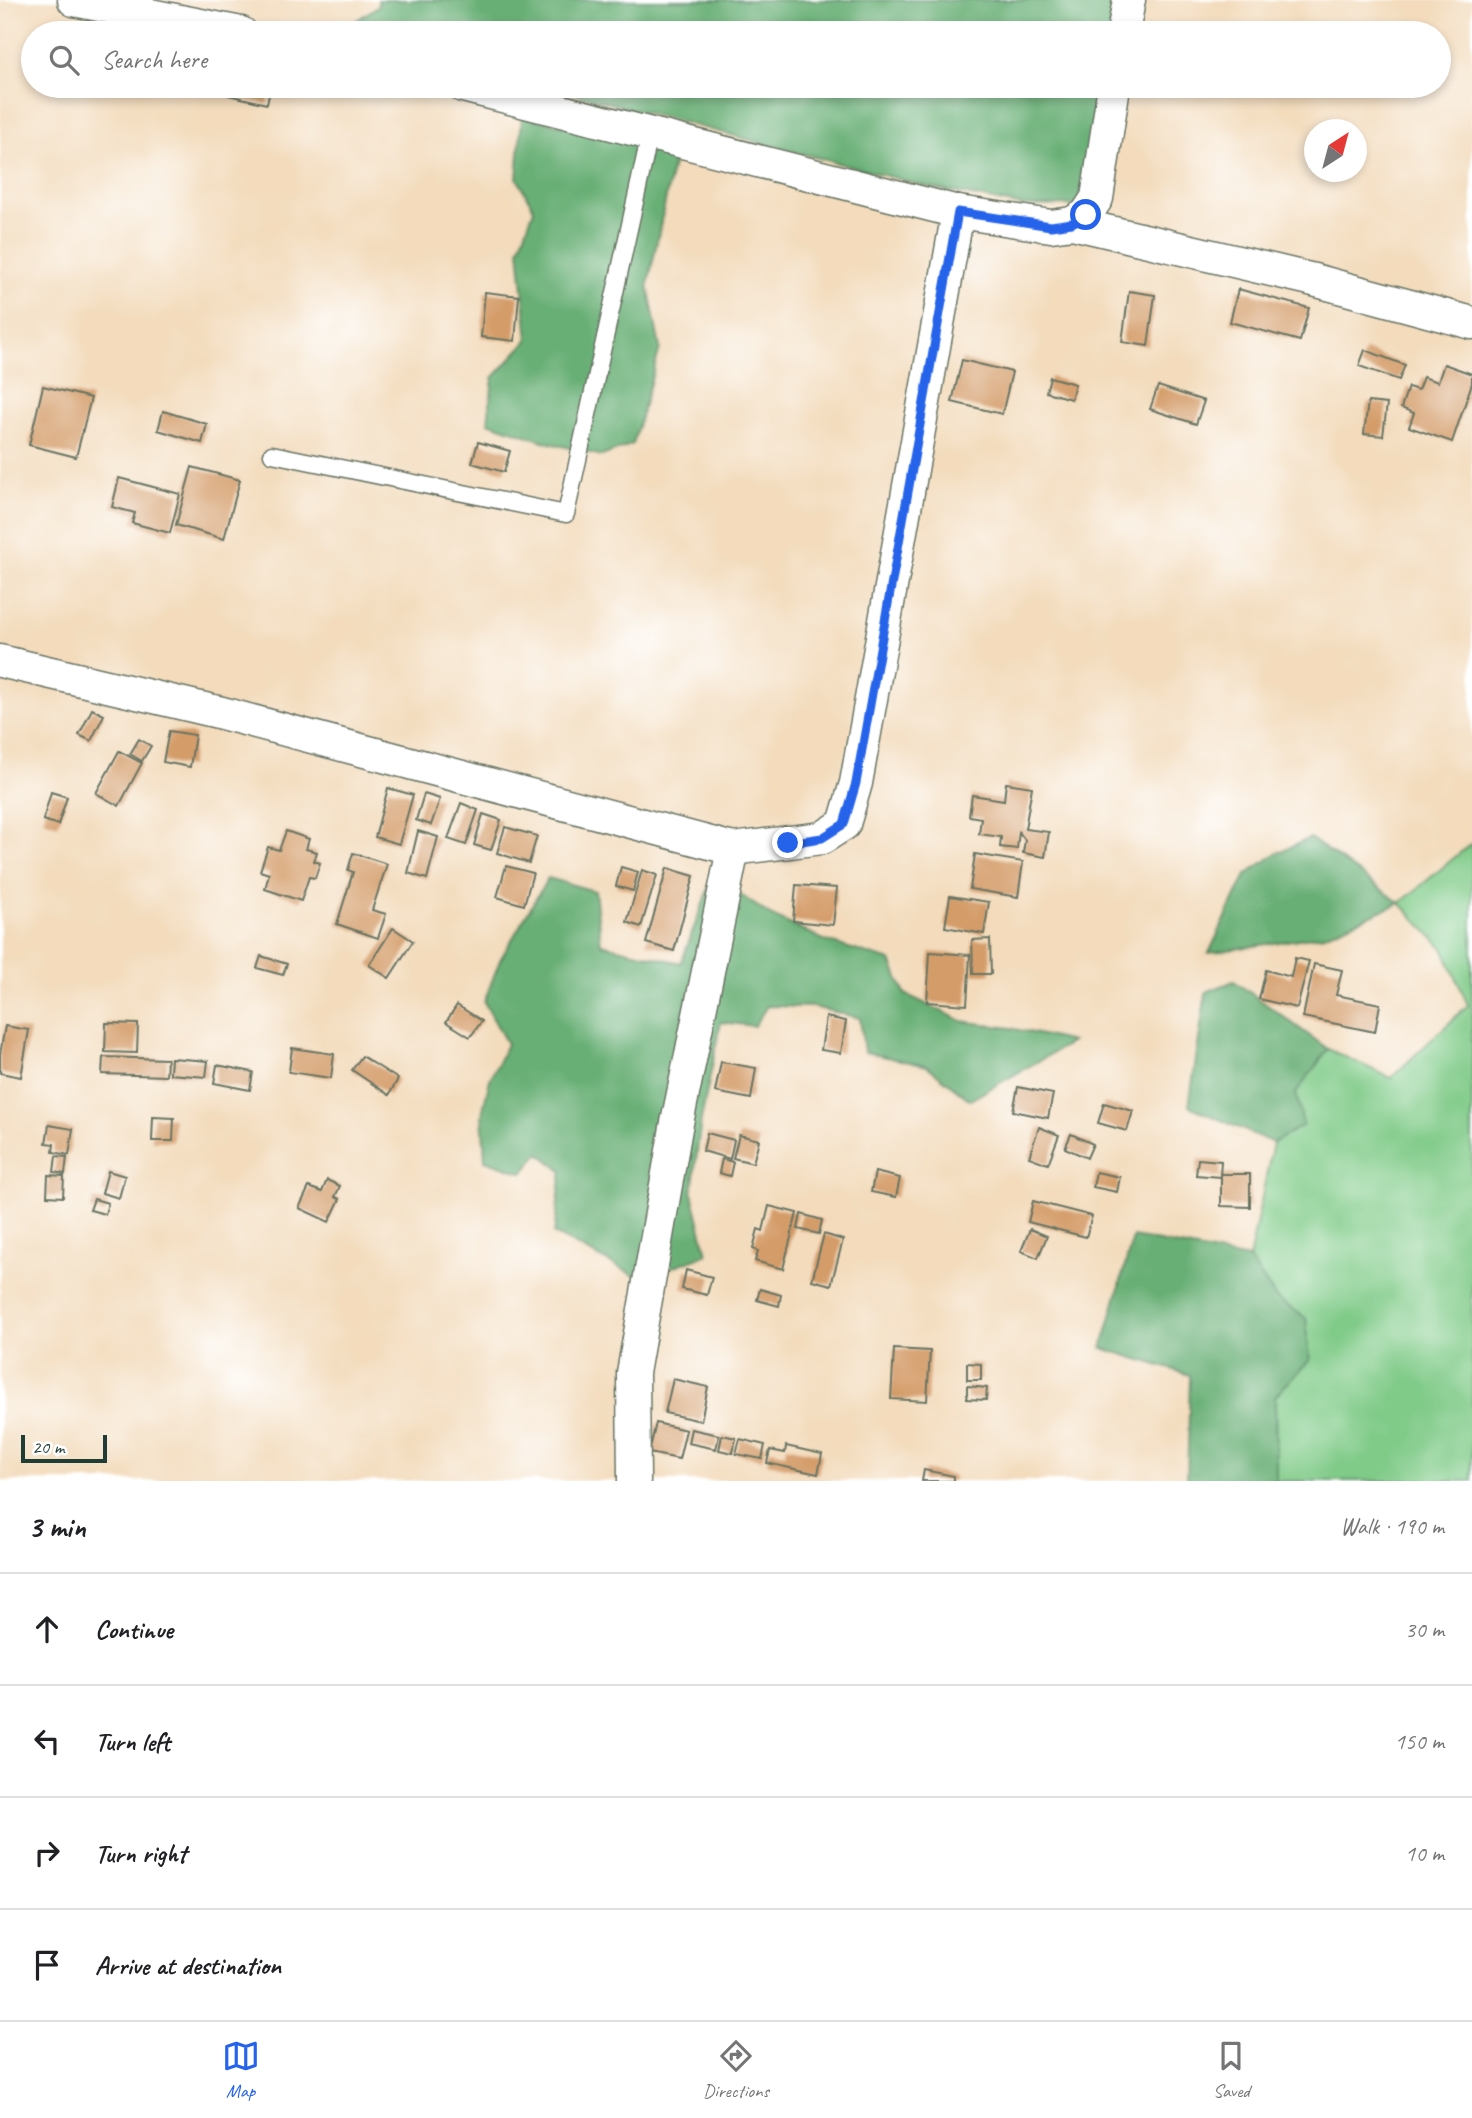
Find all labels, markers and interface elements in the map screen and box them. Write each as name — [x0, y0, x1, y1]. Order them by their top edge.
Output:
search box — [21, 21, 1451, 98]
icon: search — [45, 41, 83, 79]
text: Search here — [101, 43, 207, 76]
north arrow — [1304, 119, 1367, 182]
route start — [1070, 199, 1101, 230]
route end — [772, 827, 803, 858]
scale bar — [21, 1432, 107, 1464]
text: 20 m — [32, 1435, 64, 1459]
text: 3 min — [28, 1508, 85, 1546]
text: Walk · 190 m — [1340, 1512, 1444, 1541]
icon: ahead — [28, 1610, 66, 1648]
text: Continue — [95, 1613, 173, 1646]
text: 30 m — [1405, 1615, 1444, 1644]
icon: left — [28, 1722, 66, 1760]
text: Turn left — [95, 1725, 170, 1758]
text: 150 m — [1395, 1727, 1444, 1756]
icon: right — [28, 1834, 66, 1872]
text: Turn right — [95, 1837, 186, 1870]
text: 10 m — [1405, 1839, 1444, 1868]
icon: arrive — [28, 1946, 66, 1984]
text: Arrive at destination — [95, 1949, 281, 1982]
tab: Map — [222, 2037, 260, 2103]
tab: Directions — [703, 2037, 769, 2103]
tab: Saved — [1212, 2037, 1250, 2103]

